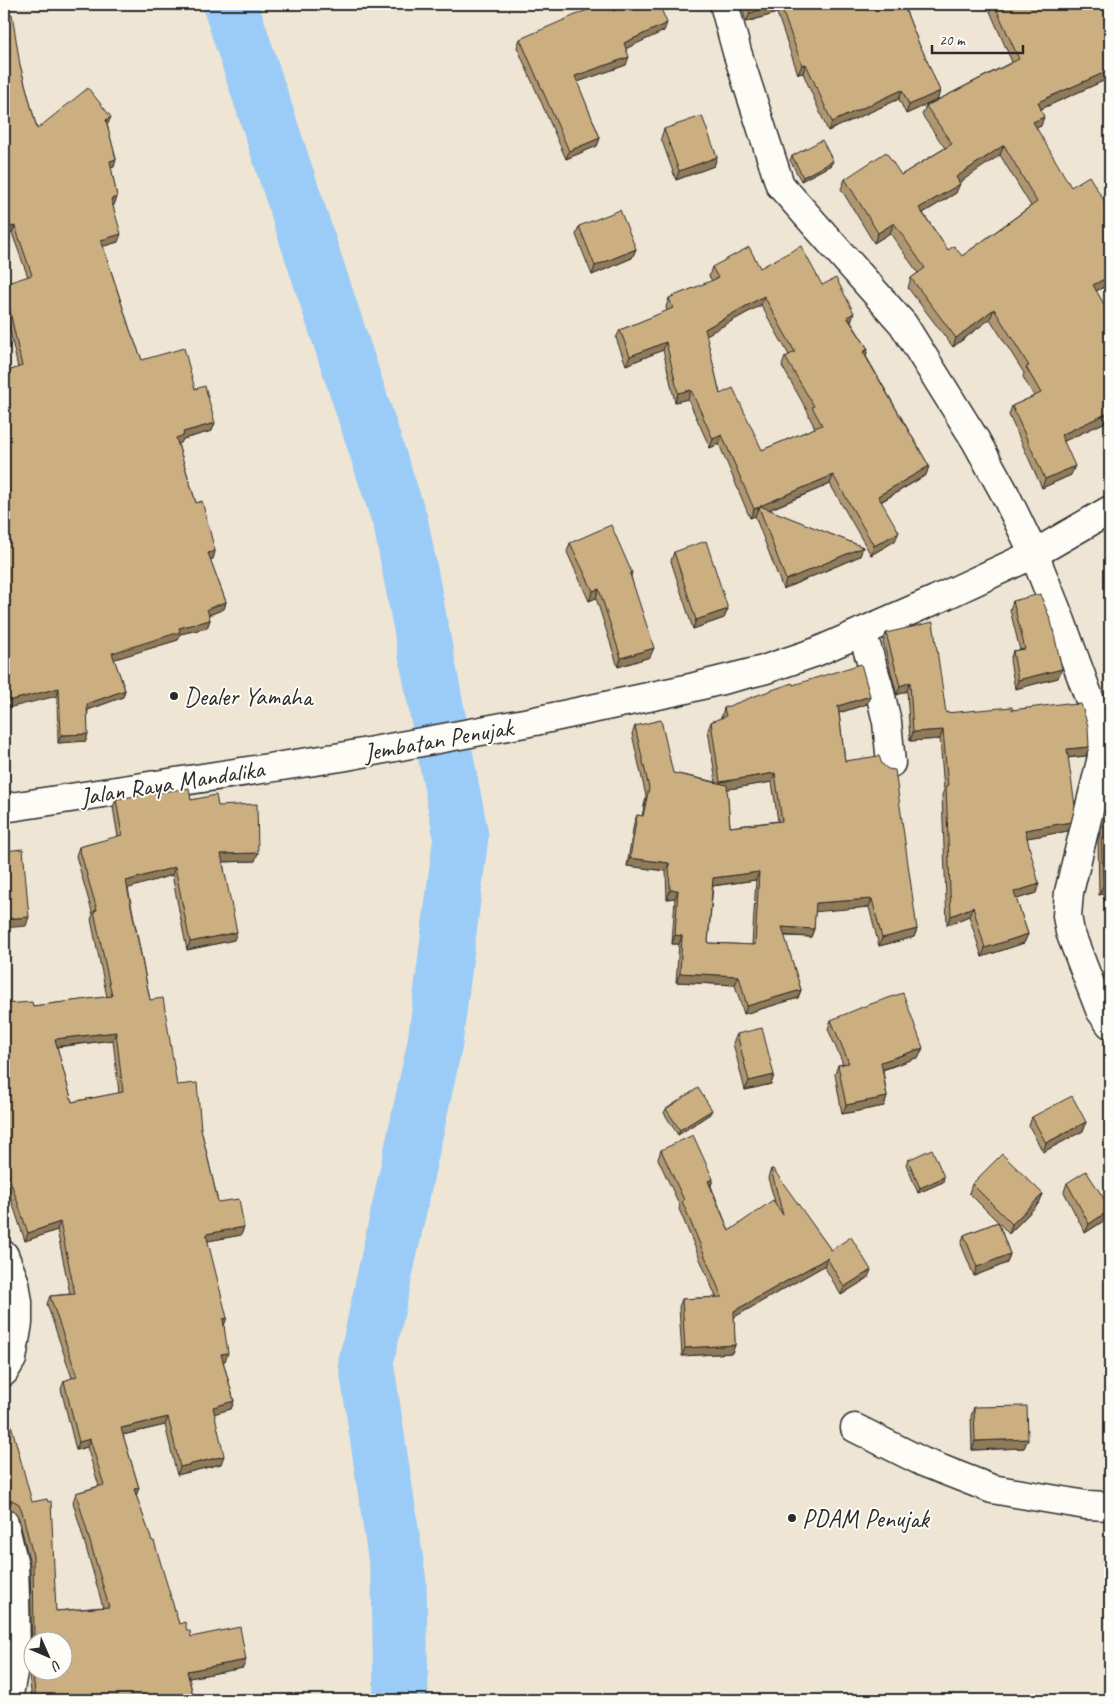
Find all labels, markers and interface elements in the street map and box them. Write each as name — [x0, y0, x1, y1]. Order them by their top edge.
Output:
scale bar — [932, 22, 1023, 54]
text: 20 m — [939, 31, 966, 50]
place label: Dealer Yamaha — [184, 681, 315, 713]
marker: Dealer Yamaha — [168, 690, 180, 702]
street label: Jembatan Penujak — [360, 711, 517, 769]
street label: Jalan Raya Mandalika — [77, 752, 268, 813]
place label: PDAM Penujak — [802, 1503, 930, 1535]
marker: PDAM Penujak — [786, 1512, 798, 1524]
north arrow — [22, 1632, 72, 1682]
text: U — [46, 1656, 65, 1676]

